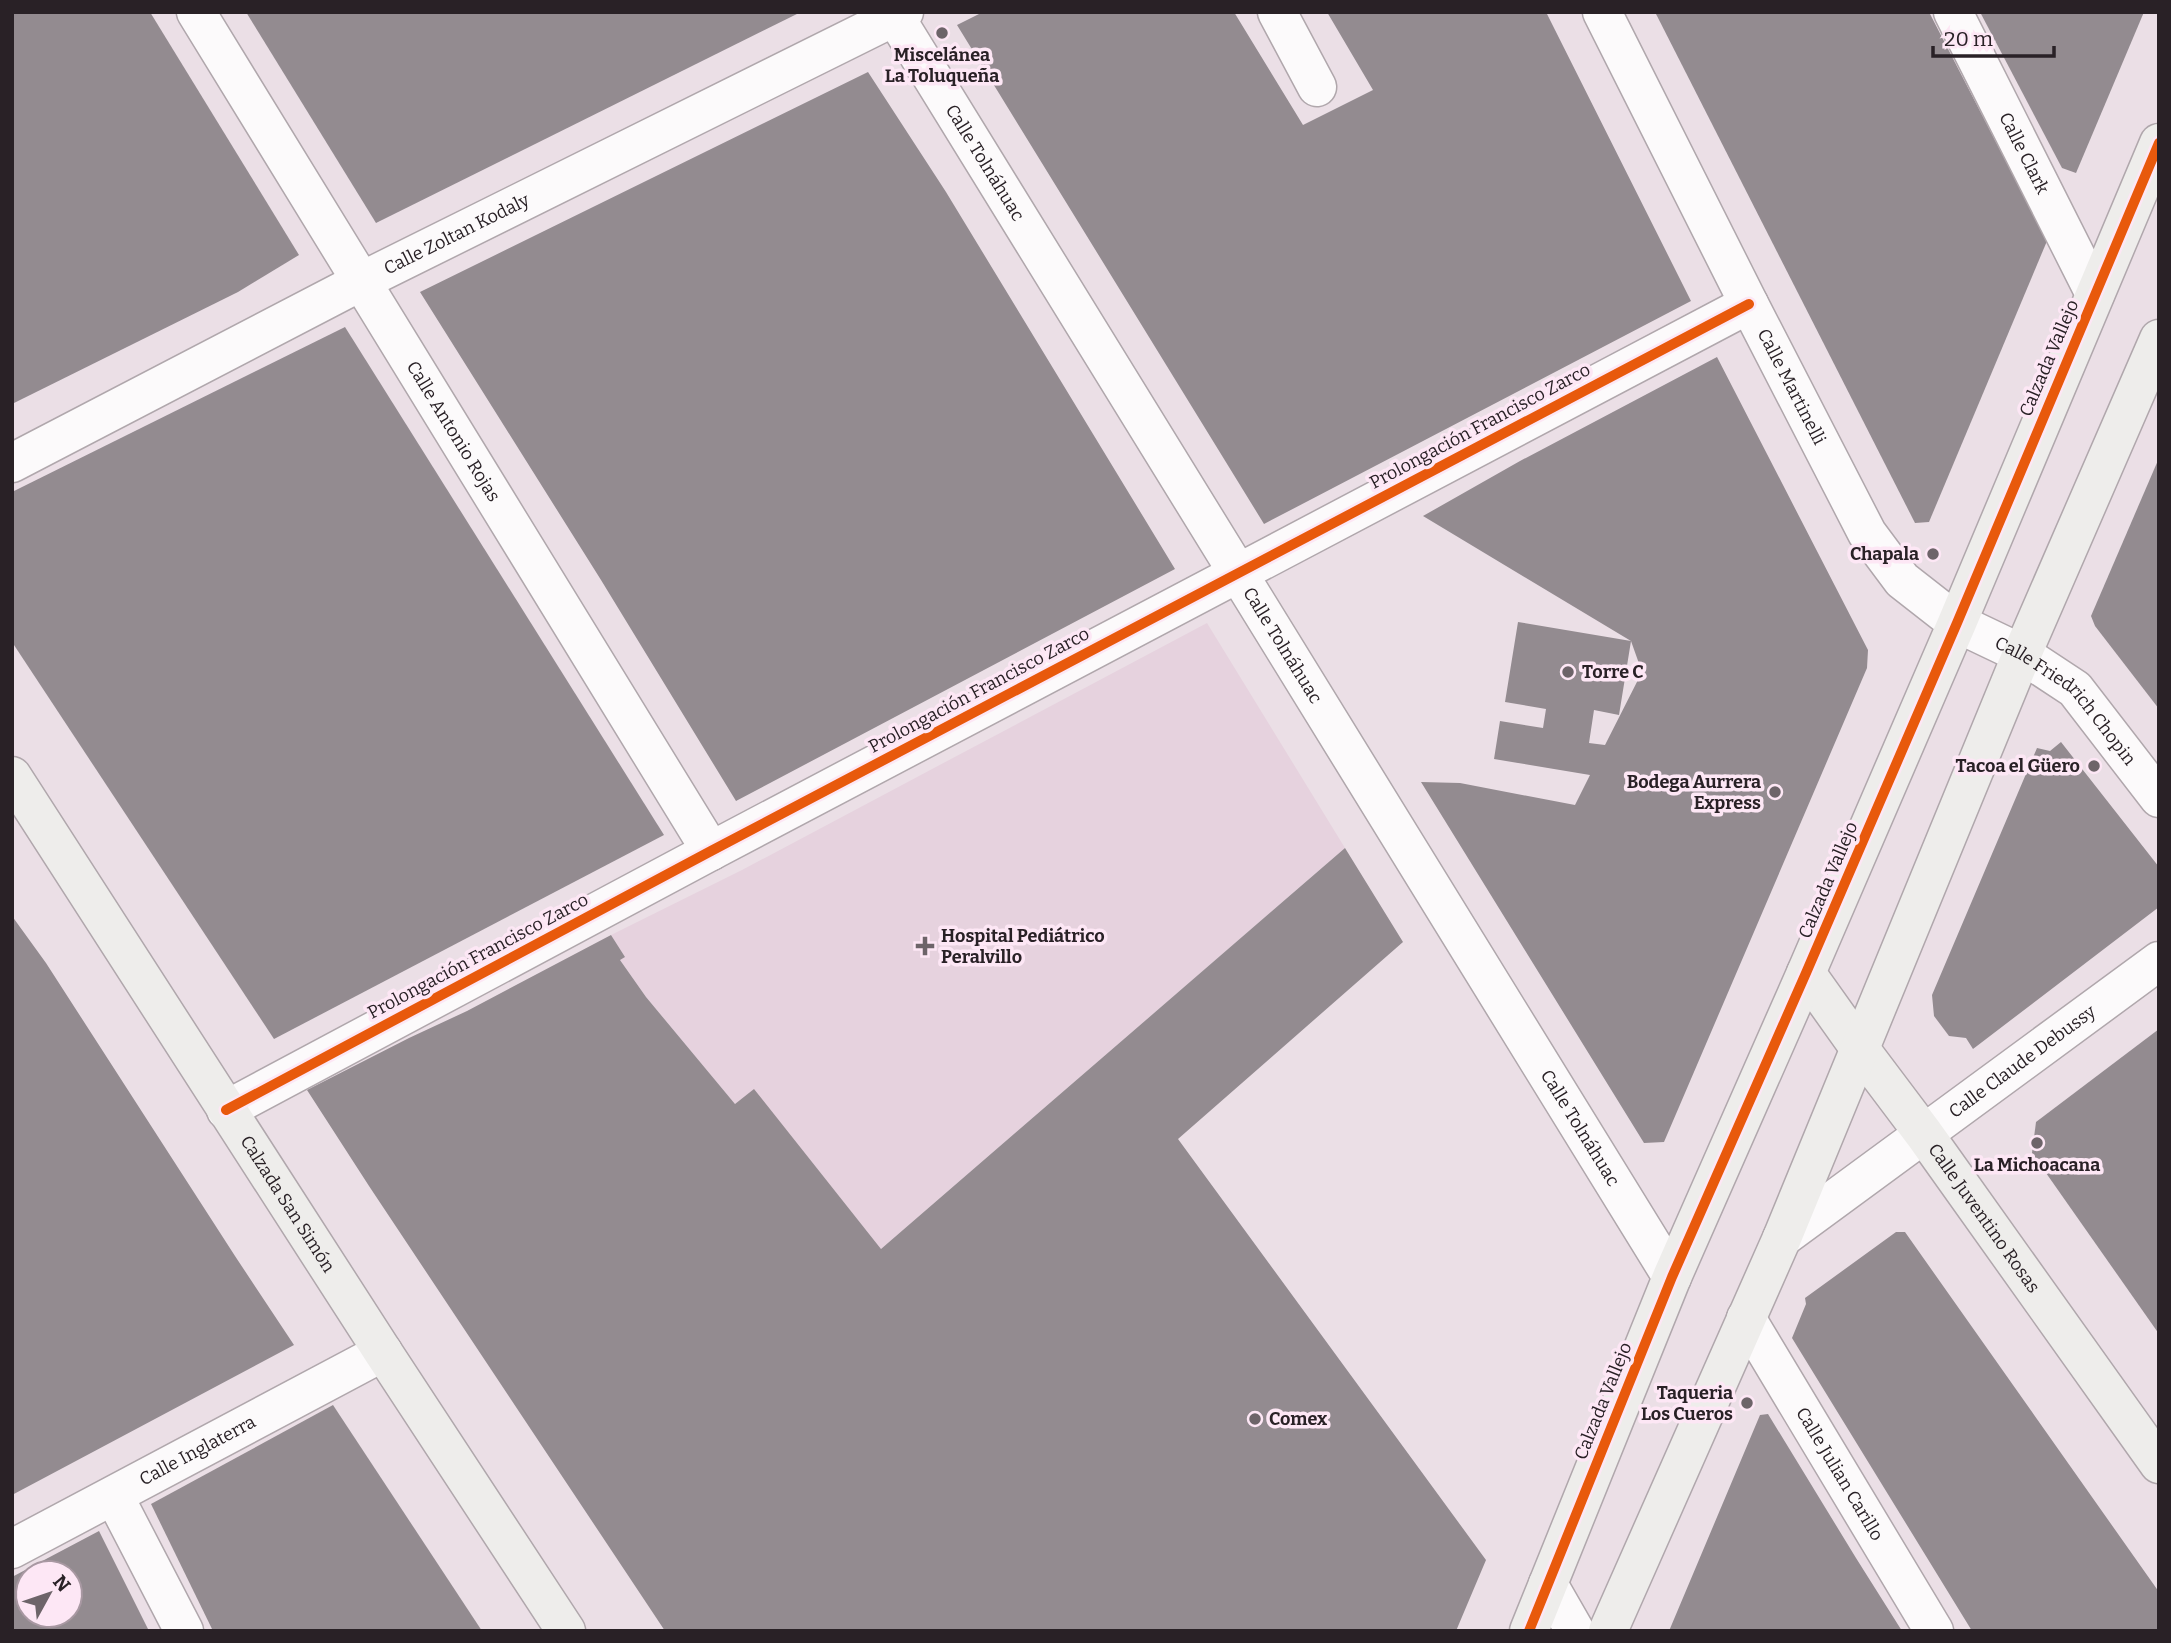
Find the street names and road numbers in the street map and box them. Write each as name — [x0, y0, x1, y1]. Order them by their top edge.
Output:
street label: Calle Tolnáhuac — [941, 100, 1029, 225]
street label: Calle Clark — [1994, 109, 2054, 198]
street label: Calle Zoltan Kodaly — [380, 189, 533, 279]
street label: Calzada Vallejo — [2015, 296, 2083, 420]
street label: Calle Martinelli — [1753, 325, 1831, 448]
street label: Calle Antonio Rojas — [402, 357, 505, 506]
street label: Prolongación Francisco Zarco — [1366, 358, 1594, 494]
street label: Calle Tolnáhuac — [1238, 583, 1327, 708]
street label: Prolongación Francisco Zarco — [865, 622, 1093, 758]
street label: Calle Friedrich Chopin — [1991, 632, 2141, 770]
street label: Calzada Vallejo — [1794, 818, 1862, 942]
street label: Prolongación Francisco Zarco — [364, 888, 592, 1024]
street label: Calle Claude Debussy — [1944, 1000, 2100, 1123]
street label: Calle Tolnáhuac — [1536, 1066, 1624, 1190]
street label: Calzada San Simón — [235, 1131, 340, 1277]
street label: Calle Juventino Rosas — [1923, 1139, 2045, 1297]
street label: Calzada Vallejo — [1569, 1339, 1637, 1463]
street label: Calle Julian Carillo — [1791, 1403, 1888, 1545]
street label: Calle Inglaterra — [136, 1411, 259, 1490]

